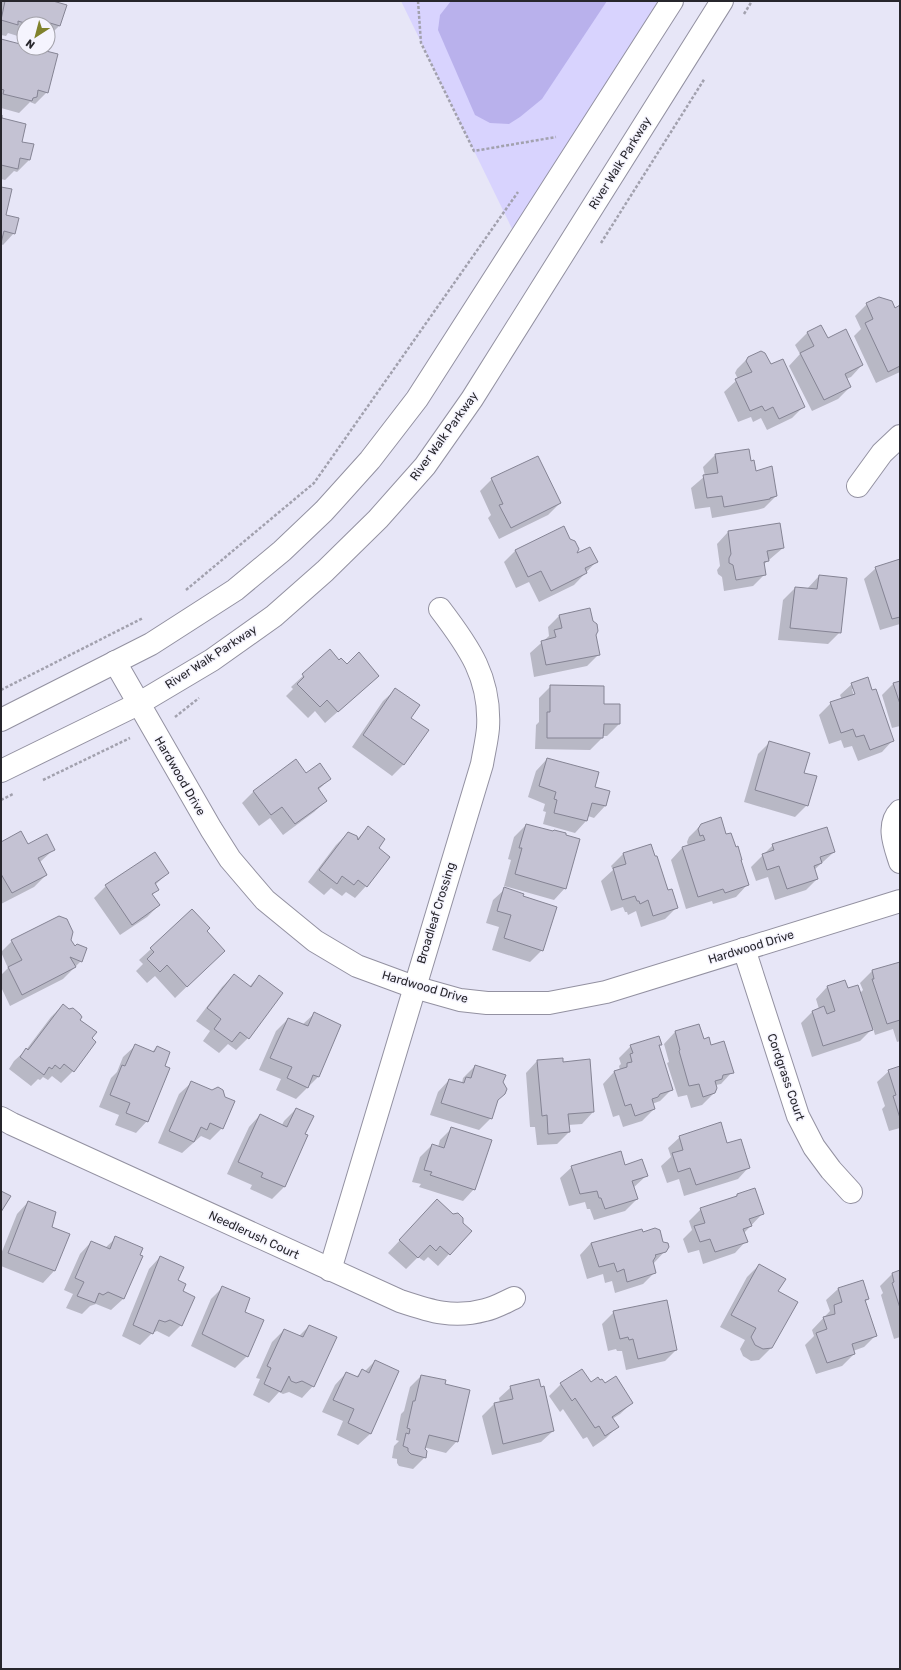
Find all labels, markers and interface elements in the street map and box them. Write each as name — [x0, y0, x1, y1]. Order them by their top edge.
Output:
north arrow — [16, 16, 56, 56]
text: N — [23, 36, 37, 51]
street label: River Walk Parkway — [586, 114, 654, 212]
street label: River Walk Parkway — [407, 389, 481, 483]
street label: River Walk Parkway — [163, 622, 260, 692]
street label: Hardwood Drive — [152, 734, 208, 818]
street label: Broadleaf Crossing — [414, 861, 458, 965]
street label: Hardwood Drive — [706, 927, 796, 967]
street label: Hardwood Drive — [380, 968, 470, 1006]
street label: Cordgrass Court — [765, 1032, 808, 1123]
street label: Needlerush Court — [207, 1208, 302, 1262]

